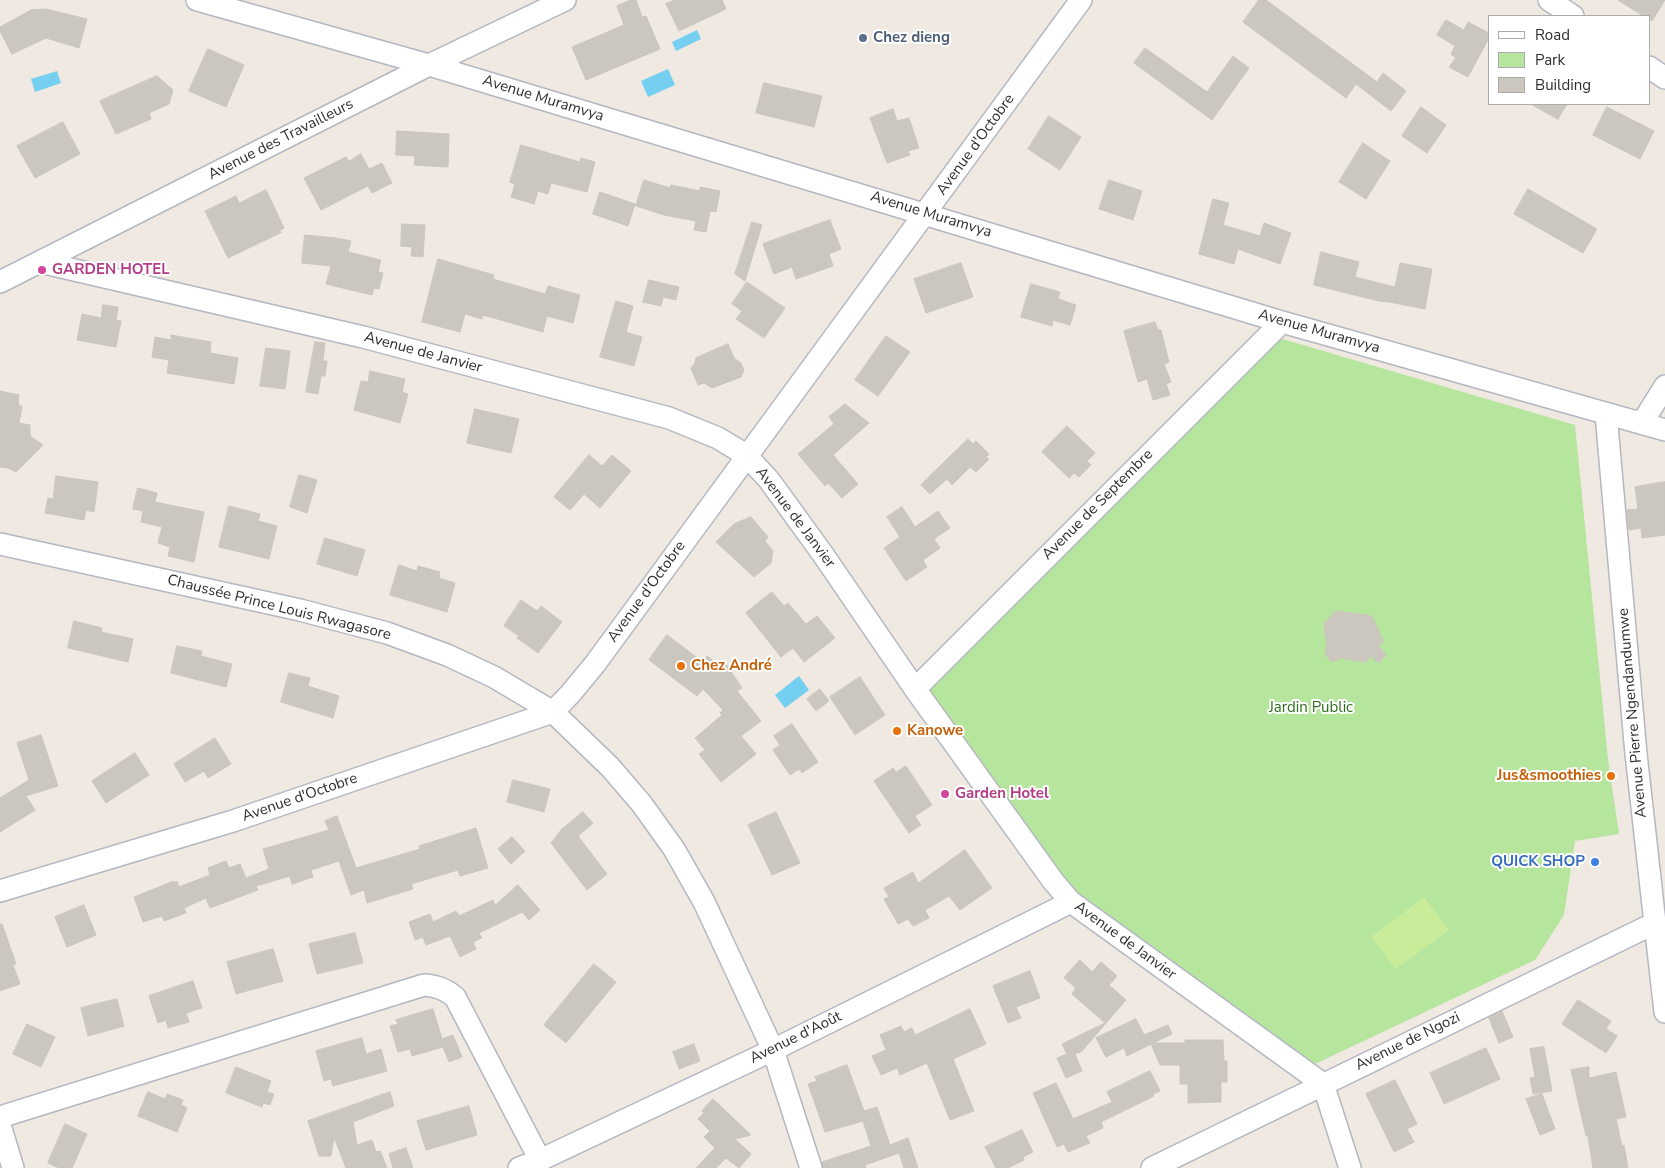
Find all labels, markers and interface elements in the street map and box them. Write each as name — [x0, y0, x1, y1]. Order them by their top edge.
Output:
legend — [1488, 15, 1650, 105]
text: Road — [1535, 25, 1570, 45]
place label: Chez dieng — [873, 29, 950, 47]
marker: Chez dieng — [857, 32, 869, 44]
text: Park — [1535, 50, 1565, 70]
street label: Avenue Muramvya — [480, 72, 606, 126]
text: Building — [1535, 75, 1591, 95]
street label: Avenue d'Octobre — [933, 91, 1019, 199]
street label: Avenue des Travailleurs — [205, 96, 357, 184]
street label: Avenue Muramvya — [868, 188, 994, 242]
place label: GARDEN HOTEL — [52, 261, 170, 279]
marker: GARDEN HOTEL — [36, 264, 48, 276]
street label: Avenue Muramvya — [1256, 306, 1382, 358]
street label: Avenue de Janvier — [362, 329, 484, 377]
street label: Avenue de Septembre — [1039, 446, 1157, 564]
street label: Avenue de Janvier — [751, 464, 839, 572]
street label: Avenue d'Octobre — [604, 538, 690, 646]
street label: Chaussée Prince Louis Rwagasore — [165, 571, 393, 645]
street label: Avenue Pierre Ngendandumwe — [1615, 607, 1651, 819]
place label: Chez André — [691, 657, 772, 675]
marker: Chez André — [675, 660, 687, 672]
park label: Jardin Public — [1269, 699, 1353, 717]
place label: Kanowe — [907, 722, 963, 740]
marker: Kanowe — [891, 725, 903, 737]
place label: Jus&smoothies — [1497, 767, 1601, 785]
street label: Avenue d'Octobre — [240, 770, 360, 826]
marker: Jus&smoothies — [1605, 770, 1617, 782]
place label: Garden Hotel — [955, 785, 1049, 803]
marker: Garden Hotel — [939, 788, 951, 800]
place label: QUICK SHOP — [1491, 853, 1585, 871]
marker: QUICK SHOP — [1589, 856, 1601, 868]
street label: Avenue de Janvier — [1071, 898, 1179, 984]
street label: Avenue d'Août — [747, 1008, 845, 1068]
street label: Avenue de Ngozi — [1353, 1009, 1463, 1075]

